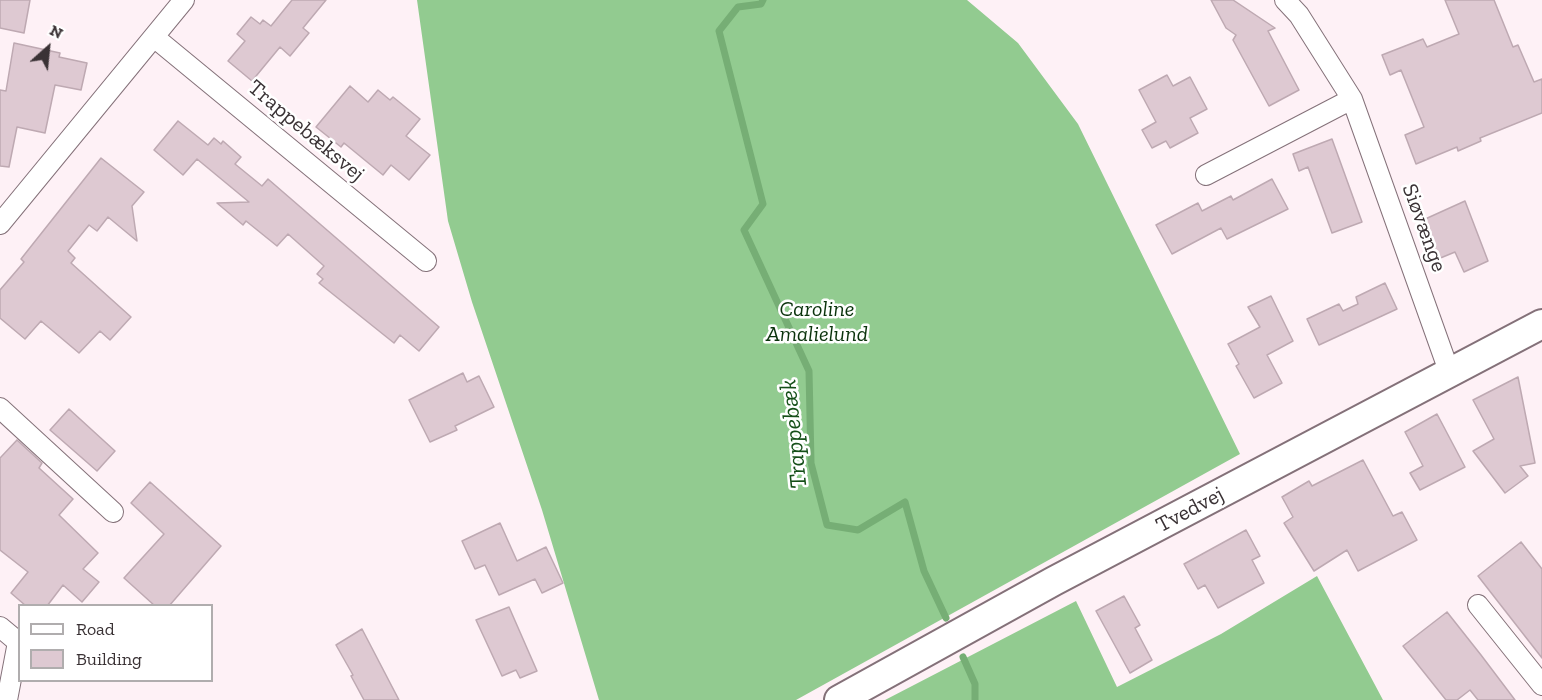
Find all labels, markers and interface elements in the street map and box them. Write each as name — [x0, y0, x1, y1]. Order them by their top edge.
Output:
north arrow — [18, 18, 78, 78]
text: N — [47, 20, 66, 43]
street label: Trappebæksvej — [242, 75, 370, 187]
street label: Siøvænge — [1396, 180, 1452, 276]
park label: Caroline Amalielund — [766, 297, 868, 348]
water label: Trappebæk — [774, 378, 814, 490]
street label: Tvedvej — [1152, 481, 1228, 539]
legend — [18, 604, 213, 682]
text: Road — [76, 618, 115, 640]
text: Building — [76, 648, 142, 670]

